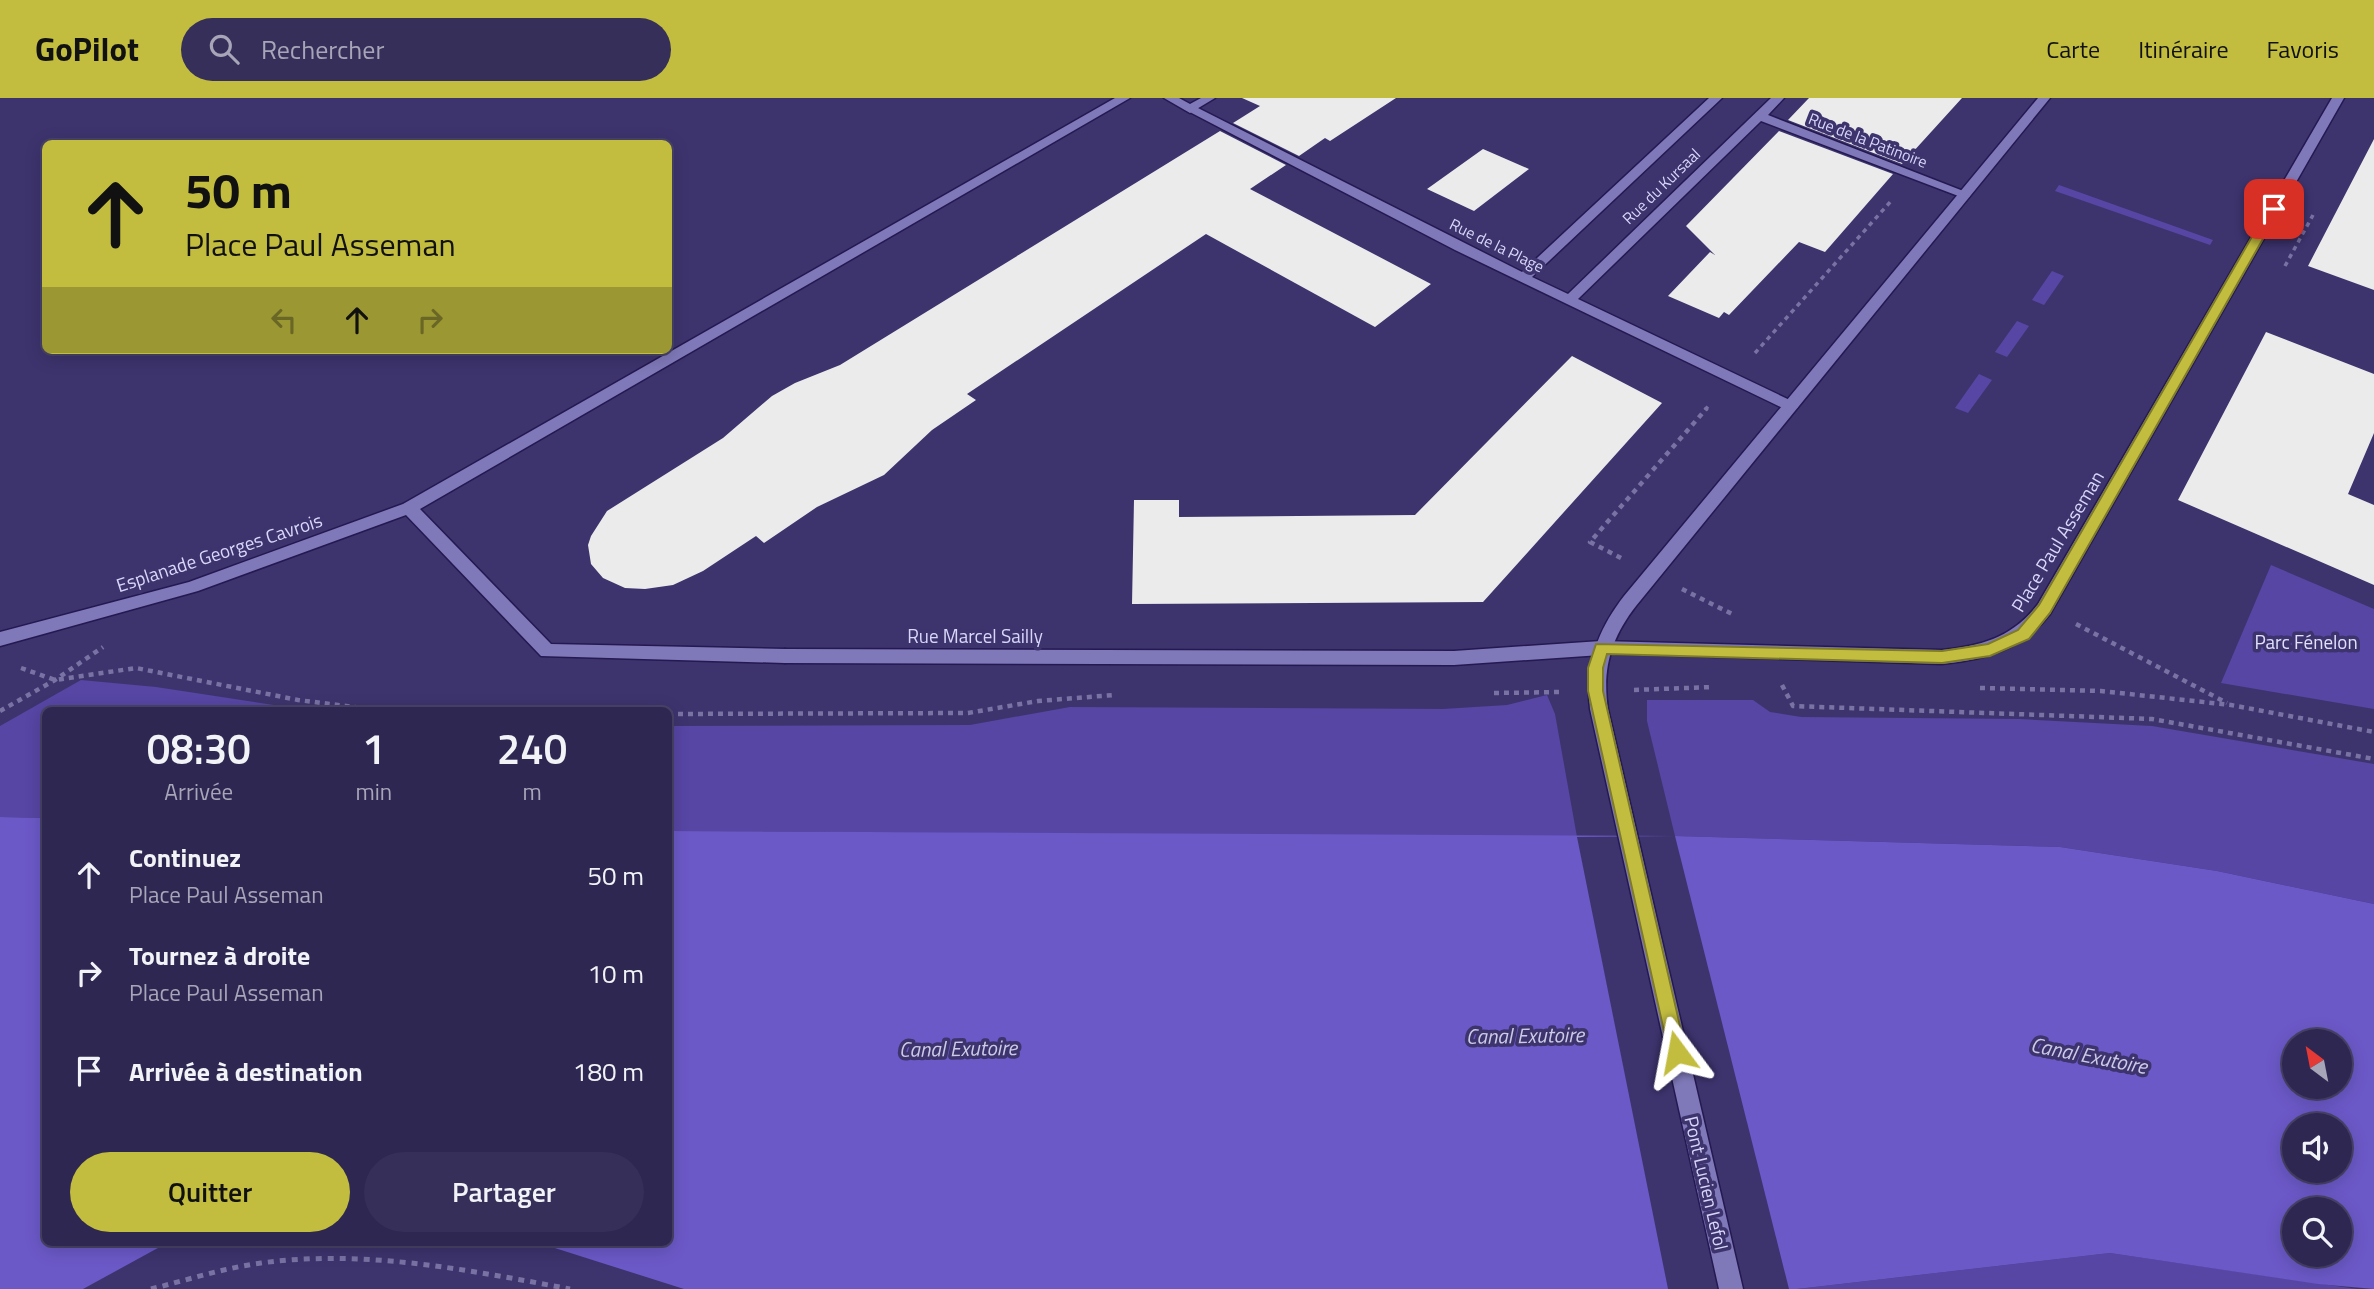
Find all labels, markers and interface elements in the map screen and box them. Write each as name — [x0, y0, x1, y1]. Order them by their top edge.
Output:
search box — [181, 18, 671, 81]
text: GoPilot — [35, 24, 139, 74]
icon: search — [205, 30, 243, 68]
text: Rechercher — [261, 30, 384, 69]
text: Carte — [2046, 31, 2100, 67]
text: Itinéraire — [2138, 31, 2229, 67]
text: Favoris — [2267, 31, 2339, 67]
street label: Rue de la Patinoire — [1805, 106, 1931, 174]
street label: Rue du Kursaal — [1617, 142, 1705, 230]
text: 50 m — [185, 152, 292, 227]
icon: ahead — [70, 168, 161, 259]
pin — [2244, 179, 2304, 239]
icon: arrive — [2255, 190, 2293, 228]
street label: Rue de la Plage — [1446, 212, 1548, 278]
text: Place Paul Asseman — [185, 220, 456, 268]
icon: left — [265, 301, 303, 339]
icon: ahead — [338, 301, 376, 339]
icon: right — [411, 301, 449, 339]
street label: Place Paul Asseman — [2003, 465, 2111, 617]
street label: Esplanade Georges Cavrois — [112, 505, 326, 599]
street label: Rue Marcel Sailly — [907, 621, 1043, 650]
park label: Parc Fénelon — [2254, 627, 2358, 656]
text: 08:30 — [147, 716, 251, 780]
text: 1 — [362, 716, 386, 780]
text: 240 — [497, 716, 567, 780]
text: Arrivée — [164, 774, 233, 809]
text: min — [355, 774, 392, 809]
text: m — [522, 774, 542, 809]
text: Continuez — [129, 838, 241, 877]
icon: ahead — [70, 856, 108, 894]
text: 50 m — [587, 856, 644, 895]
text: Place Paul Asseman — [129, 877, 324, 912]
text: Tournez à droite — [129, 936, 310, 975]
icon: right — [70, 954, 108, 992]
text: 10 m — [587, 954, 644, 993]
text: Place Paul Asseman — [129, 975, 324, 1010]
position arrow — [1640, 1015, 1714, 1089]
water label: Canal Exutoire — [1466, 1018, 1586, 1052]
water label: Canal Exutoire — [2028, 1028, 2151, 1082]
north arrow — [2282, 1029, 2352, 1099]
map controls — [2282, 1029, 2352, 1267]
water label: Canal Exutoire — [899, 1031, 1019, 1065]
icon: arrive — [70, 1052, 108, 1090]
text: Arrivée à destination — [129, 1052, 363, 1091]
text: 180 m — [573, 1052, 644, 1091]
street label: Pont Lucien Lefol — [1677, 1113, 1737, 1253]
button: sound — [2282, 1113, 2352, 1183]
button: Quitter — [70, 1152, 350, 1232]
button: Partager — [364, 1152, 644, 1232]
button: search — [2282, 1197, 2352, 1267]

